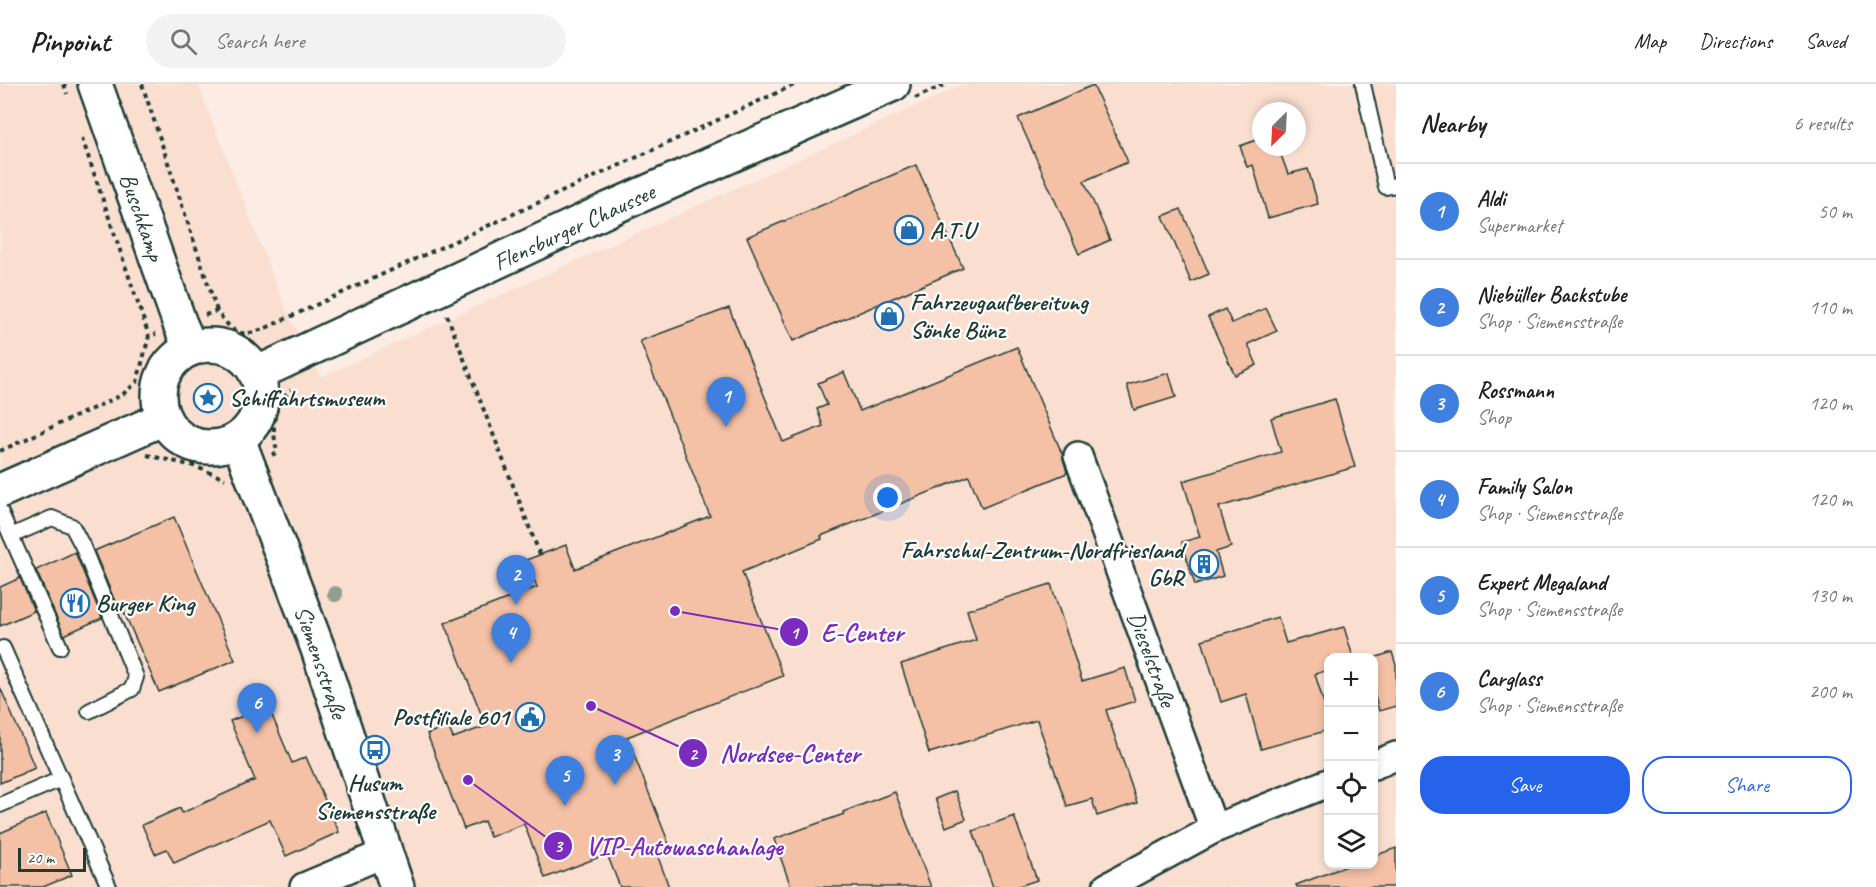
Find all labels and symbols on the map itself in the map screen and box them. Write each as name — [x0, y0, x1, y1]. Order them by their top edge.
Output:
north arrow — [1252, 102, 1306, 156]
street label: Buschkamp — [113, 169, 172, 267]
street label: Flensburger Chaussee — [489, 176, 661, 277]
shop icon: A.T.U — [893, 214, 925, 246]
place label: A.T.U — [930, 215, 980, 245]
place label: Fahrzeugaufbereitung Sönke Bünz — [910, 287, 1090, 345]
shop icon: Fahrzeugaufbereitung Sönke Bünz — [873, 300, 905, 332]
pin: 1 — [706, 378, 746, 427]
place icon: Schiffahrtsmuseum — [192, 382, 224, 414]
place label: Schiffahrtsmuseum — [229, 383, 386, 413]
your location — [873, 483, 902, 512]
place label: Fahrschul-Zentrum-Nordfriesland GbR — [901, 535, 1187, 593]
building icon: Fahrschul-Zentrum-Nordfriesland GbR — [1188, 548, 1220, 580]
pin: 2 — [496, 556, 536, 605]
restaurant icon: Burger King — [59, 587, 91, 619]
place label: Burger King — [96, 588, 196, 618]
street label: Siemensstraße — [288, 602, 355, 724]
street label: Dieselstraße — [1121, 607, 1184, 713]
callout: E-Center — [779, 610, 915, 654]
pin: 4 — [492, 614, 530, 663]
text: E-Center — [821, 616, 906, 649]
text: 1 — [790, 622, 800, 644]
pin: 6 — [238, 684, 276, 733]
public building icon: Postfiliale 601 — [514, 701, 546, 733]
place label: Postfiliale 601 — [392, 702, 512, 732]
callout: Nordsee-Center — [678, 731, 872, 775]
bus stop icon: Husum Siemensstraße — [359, 734, 391, 766]
pin: 3 — [596, 736, 634, 785]
text: Nordsee-Center — [720, 737, 863, 770]
text: 2 — [689, 743, 699, 765]
pin: 5 — [546, 756, 584, 806]
place label: Husum Siemensstraße — [315, 768, 437, 826]
callout: VIP-Autowaschanlage — [543, 824, 794, 868]
text: VIP-Autowaschanlage — [586, 830, 785, 863]
text: 3 — [554, 835, 564, 857]
scale bar — [18, 845, 86, 872]

